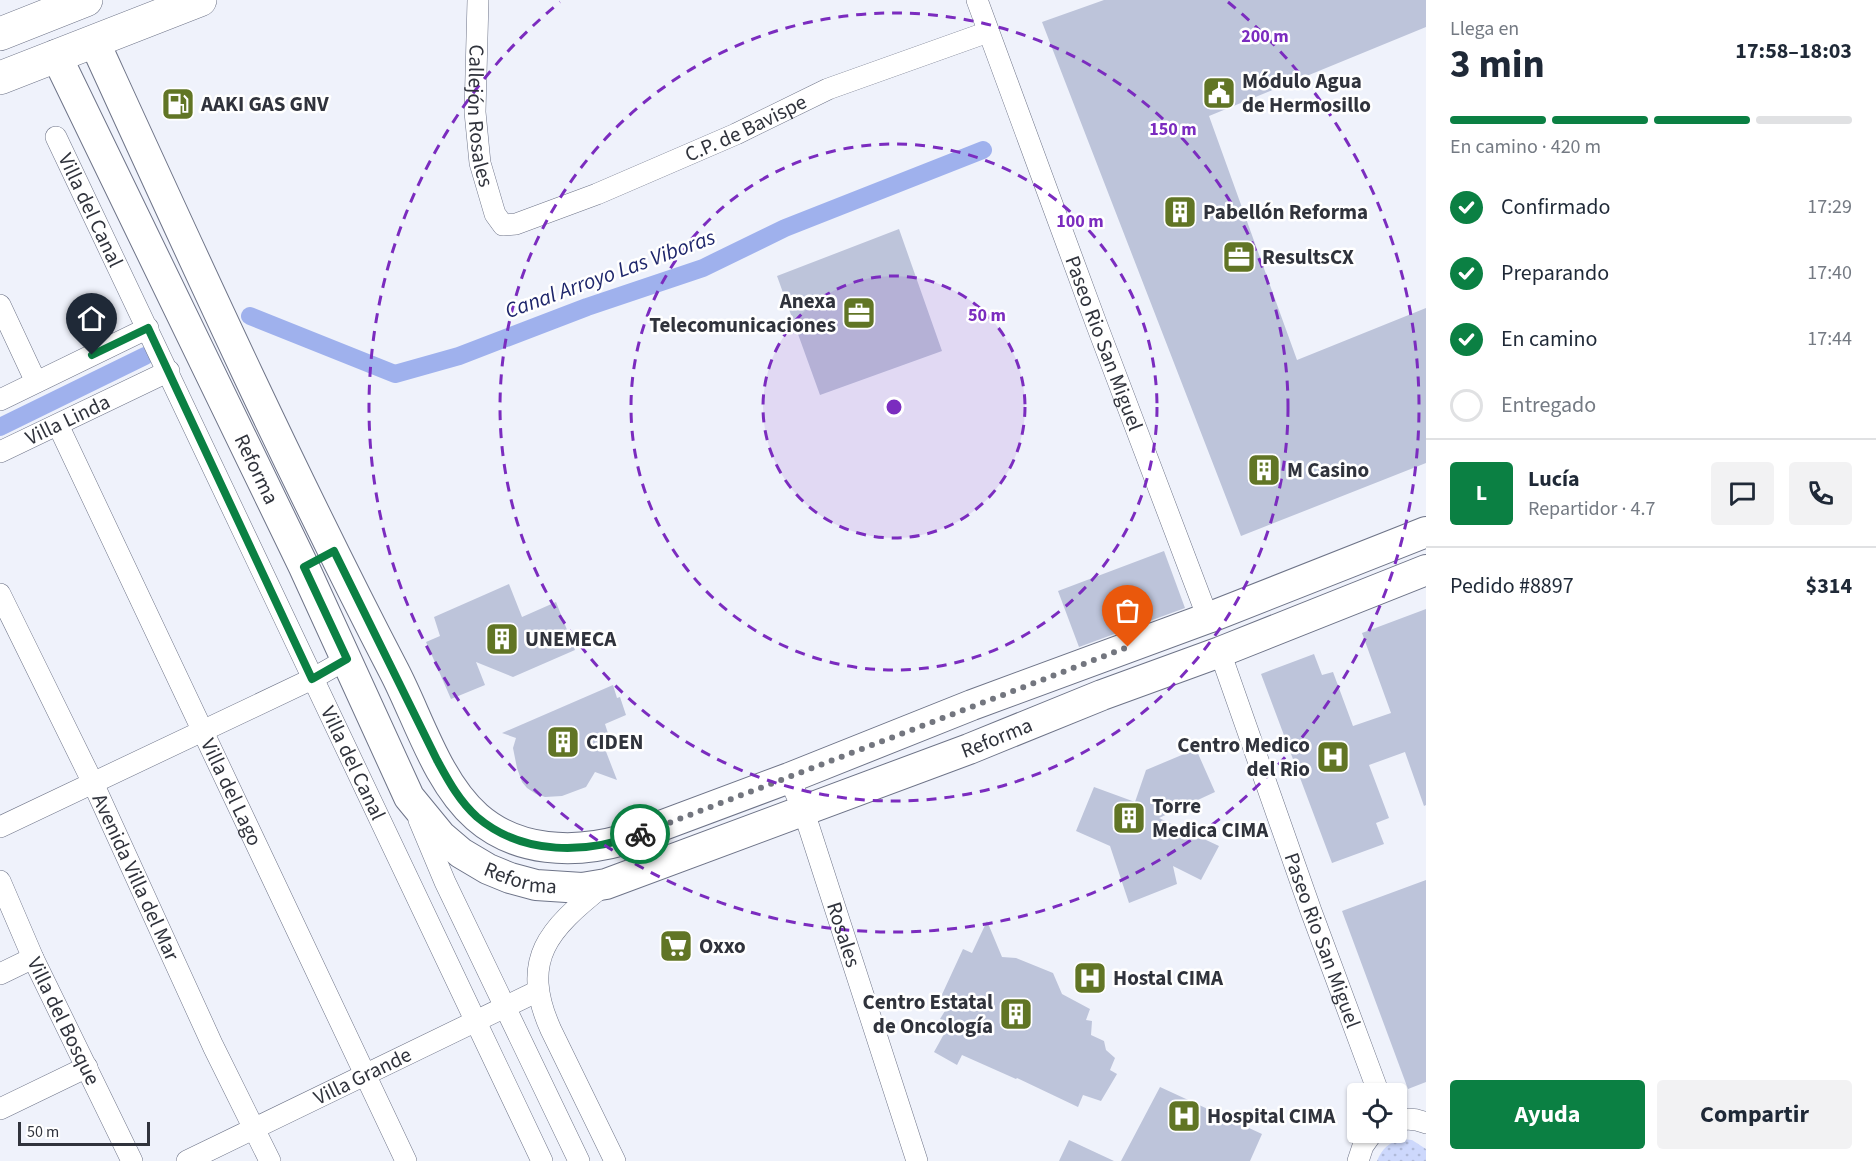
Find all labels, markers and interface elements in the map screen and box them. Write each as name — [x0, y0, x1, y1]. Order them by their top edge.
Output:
text: Llega en — [1450, 15, 1519, 43]
text: 200 m — [1241, 24, 1289, 49]
text: 17:58–18:03 — [1735, 35, 1852, 67]
text: 3 min — [1450, 37, 1545, 93]
street label: Callejón Rosales — [460, 44, 501, 191]
place label: Módulo Agua de Hermosillo — [1242, 66, 1371, 120]
public building icon: Módulo Agua de Hermosillo — [1201, 75, 1237, 111]
fuel station icon: AAKI GAS GNV — [160, 86, 196, 122]
street label: C.P. de Bavispe — [680, 87, 812, 169]
place label: AAKI GAS GNV — [200, 89, 329, 119]
text: 150 m — [1149, 117, 1197, 142]
text: En camino · 420 m — [1450, 133, 1601, 161]
street label: Villa del Canal — [51, 148, 131, 272]
icon: check — [1450, 191, 1483, 224]
text: Confirmado — [1501, 191, 1610, 223]
text: 17:29 — [1807, 193, 1852, 221]
building icon: Pabellón Reforma — [1162, 194, 1198, 230]
place label: Pabellón Reforma — [1203, 197, 1368, 227]
text: 100 m — [1056, 209, 1104, 234]
water label: Canal Arroyo Las Viboras — [500, 221, 720, 327]
office icon: ResultsCX — [1221, 239, 1257, 275]
place label: ResultsCX — [1262, 242, 1354, 272]
street label: Paseo Rio San Miguel — [1057, 251, 1151, 435]
icon: check — [1450, 257, 1483, 290]
text: Preparando — [1501, 257, 1609, 289]
text: 17:40 — [1807, 259, 1852, 287]
place label: Anexa Telecomunicaciones — [649, 286, 836, 340]
pin — [66, 293, 117, 355]
office icon: Anexa Telecomunicaciones — [841, 295, 877, 331]
icon: home — [75, 302, 108, 335]
text: 50 m — [968, 303, 1006, 328]
icon: check — [1450, 323, 1483, 356]
text: En camino — [1501, 323, 1598, 355]
text: 17:44 — [1807, 325, 1852, 353]
street label: Villa Linda — [20, 386, 115, 453]
text: Entregado — [1501, 389, 1596, 421]
centre of rings — [884, 397, 904, 417]
street label: Reforma — [227, 429, 286, 509]
building icon: M Casino — [1246, 452, 1282, 488]
place label: M Casino — [1287, 455, 1369, 485]
button: chat — [1711, 462, 1774, 525]
button: phone — [1789, 462, 1852, 525]
text: Lucía — [1528, 463, 1580, 495]
text: L — [1476, 477, 1487, 509]
text: Repartidor · 4.7 — [1528, 495, 1655, 523]
text: Pedido #8897 — [1450, 570, 1574, 602]
text: $314 — [1806, 570, 1852, 602]
pin — [1102, 585, 1153, 647]
icon: bag — [1111, 594, 1144, 627]
building icon: UNEMECA — [484, 621, 520, 657]
place label: UNEMECA — [525, 624, 617, 654]
street label: Villa del Canal — [313, 701, 393, 825]
street label: Reforma — [957, 710, 1037, 766]
building icon: CIDEN — [545, 724, 581, 760]
place label: CIDEN — [586, 727, 643, 757]
place label: Centro Medico del Rio — [1177, 730, 1310, 784]
street label: Villa del Lago — [193, 733, 270, 851]
hospital icon: Centro Medico del Rio — [1315, 739, 1351, 775]
street label: Avenida Villa del Mar — [85, 789, 187, 966]
place label: Torre Medica CIMA — [1152, 791, 1269, 845]
building icon: Torre Medica CIMA — [1111, 800, 1147, 836]
courier — [610, 804, 670, 864]
icon: bike — [624, 818, 657, 851]
street label: Paseo Rio San Miguel — [1277, 848, 1368, 1032]
street label: Reforma — [479, 854, 558, 901]
street label: Rosales — [819, 898, 868, 971]
supermarket icon: Oxxo — [658, 928, 694, 964]
place label: Oxxo — [699, 931, 746, 961]
street label: Villa del Bosque — [20, 952, 108, 1090]
hospital icon: Hostal CIMA — [1072, 960, 1108, 996]
place label: Hostal CIMA — [1113, 963, 1224, 993]
place label: Centro Estatal de Oncología — [862, 987, 993, 1041]
building icon: Centro Estatal de Oncología — [998, 996, 1034, 1032]
street label: Villa Grande — [309, 1040, 416, 1112]
button: Ayuda — [1450, 1080, 1645, 1149]
button: Compartir — [1657, 1080, 1852, 1149]
map controls — [1347, 1083, 1407, 1143]
button: locate — [1347, 1083, 1407, 1143]
hospital icon: Hospital CIMA — [1166, 1098, 1202, 1134]
place label: Hospital CIMA — [1207, 1101, 1336, 1131]
scale bar — [18, 1119, 150, 1146]
text: 50 m — [27, 1121, 59, 1143]

